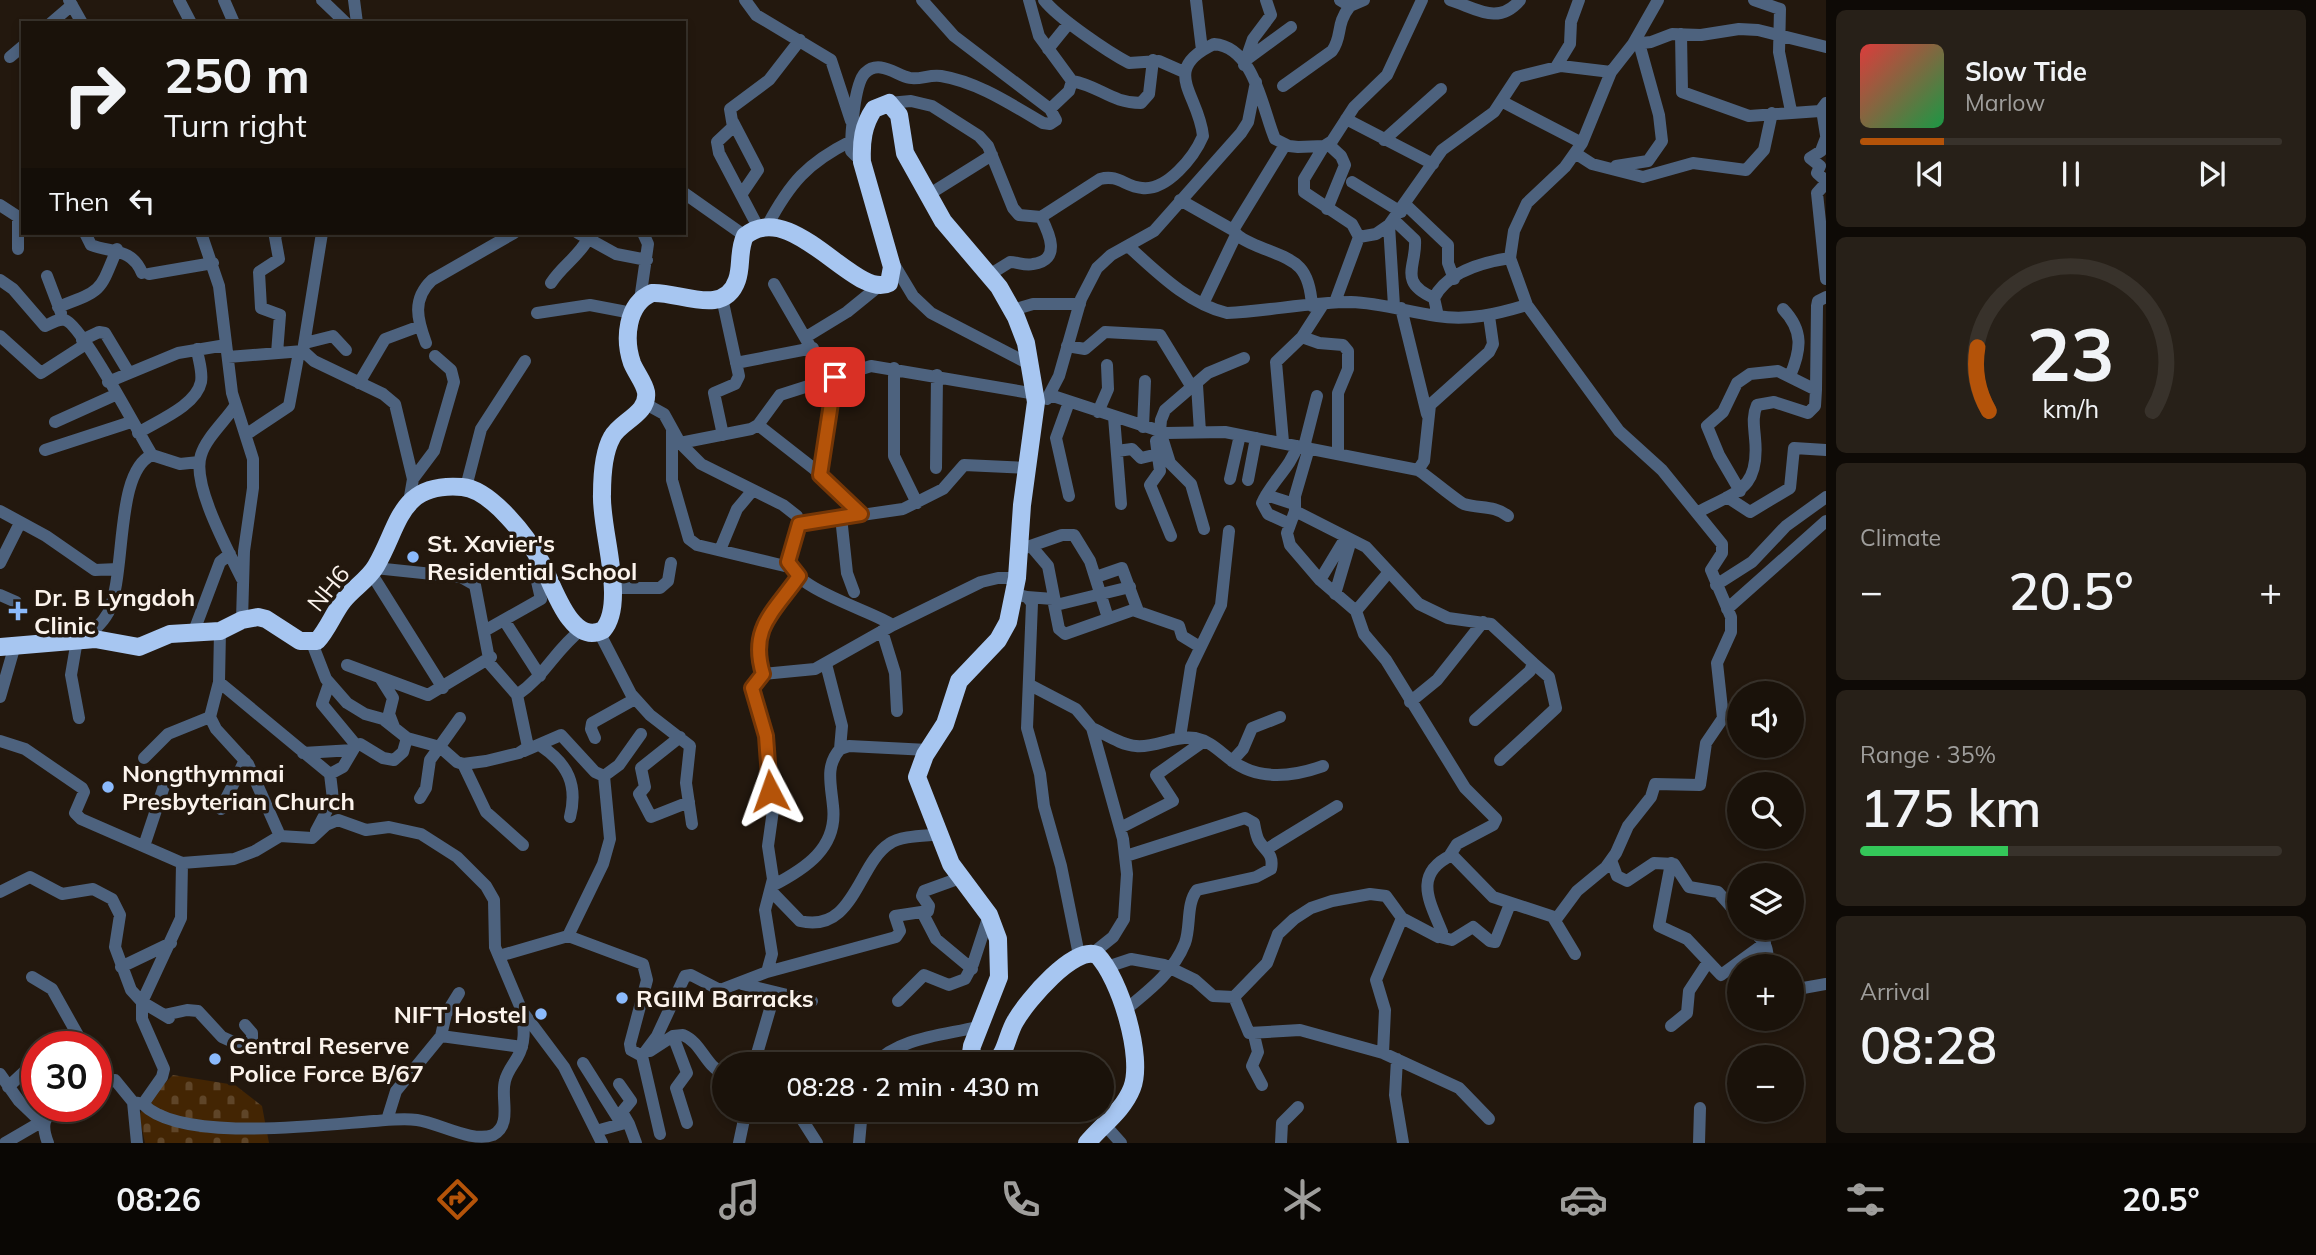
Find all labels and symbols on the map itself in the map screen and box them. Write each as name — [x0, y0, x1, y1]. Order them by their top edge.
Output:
pin — [805, 347, 865, 407]
place label: St. Xavier's Residential School — [427, 528, 637, 586]
marker: St. Xavier's Residential School — [405, 549, 421, 565]
street label: NH6 — [300, 559, 356, 617]
place label: Dr. B Lyngdoh Clinic — [34, 582, 195, 640]
marker: Dr. B Lyngdoh Clinic — [8, 601, 28, 621]
position arrow — [733, 754, 807, 828]
place label: Nongthymmai Presbyterian Church — [122, 758, 355, 816]
marker: Nongthymmai Presbyterian Church — [100, 779, 116, 795]
place label: RGIIM Barracks — [636, 983, 814, 1013]
marker: RGIIM Barracks — [614, 990, 630, 1006]
place label: NIFT Hostel — [394, 999, 527, 1029]
marker: NIFT Hostel — [533, 1006, 549, 1022]
place label: Central Reserve Police Force B/67 — [229, 1030, 424, 1088]
speed limit sign: 30 — [21, 1031, 112, 1122]
marker: Central Reserve Police Force B/67 — [207, 1051, 223, 1067]

